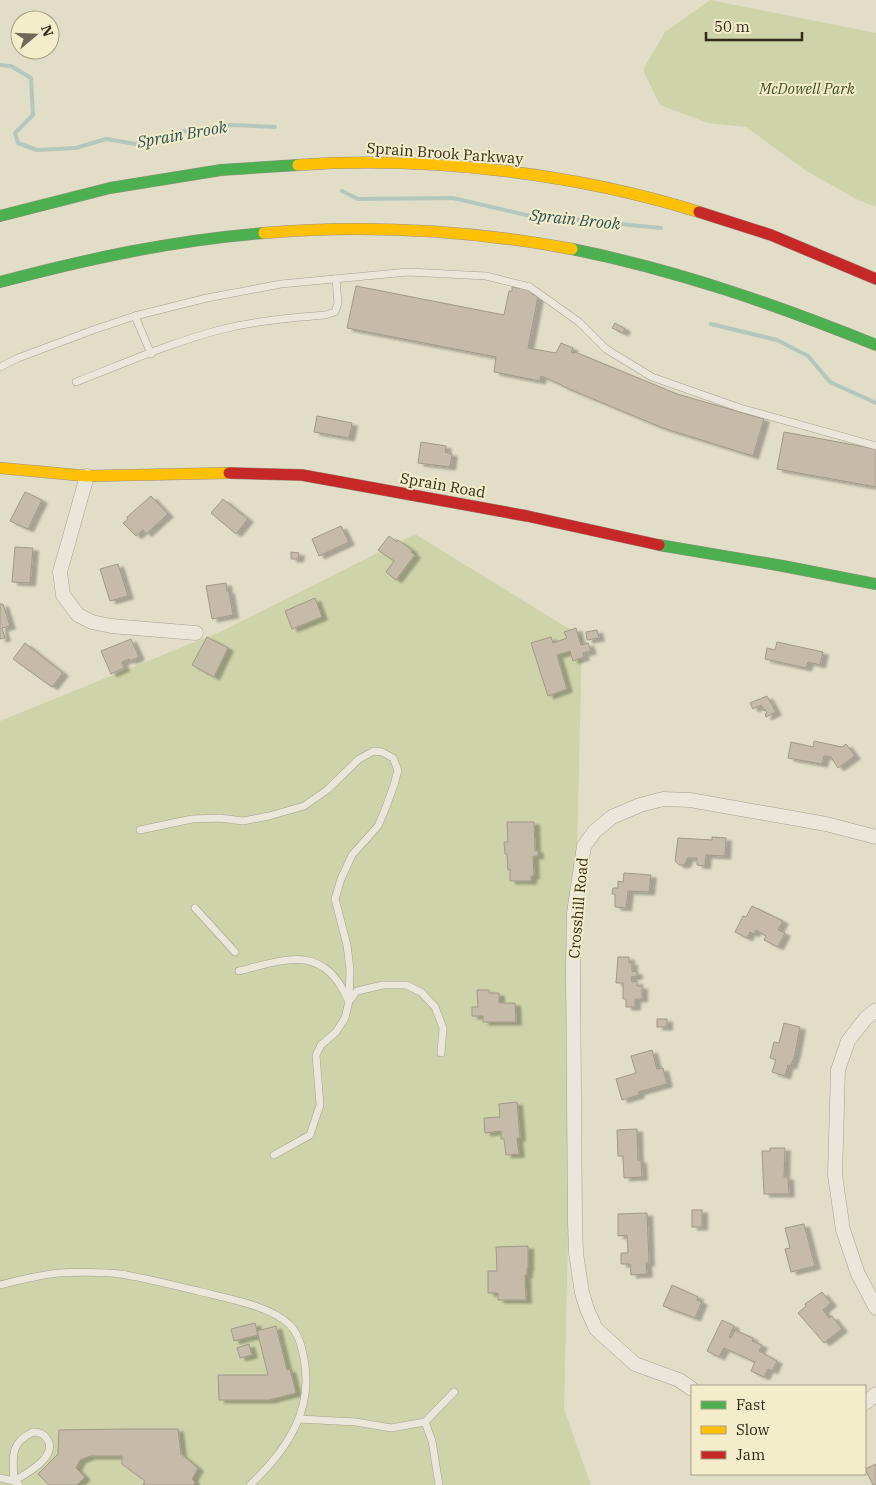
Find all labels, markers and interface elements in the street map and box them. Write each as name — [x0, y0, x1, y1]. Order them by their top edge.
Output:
north arrow — [10, 10, 60, 60]
scale bar — [706, 10, 802, 42]
text: 50 m — [714, 17, 750, 36]
text: N — [37, 23, 58, 39]
park label: McDowell Park — [758, 79, 855, 98]
water label: Sprain Brook — [134, 116, 229, 152]
street label: Sprain Brook Parkway — [366, 138, 524, 168]
water label: Sprain Brook — [528, 204, 622, 234]
street label: Sprain Road — [399, 468, 487, 502]
street label: Crosshill Road — [564, 857, 592, 959]
legend — [691, 1385, 866, 1475]
text: Fast — [736, 1395, 766, 1414]
text: Slow — [736, 1420, 770, 1439]
text: Jam — [736, 1445, 765, 1464]

